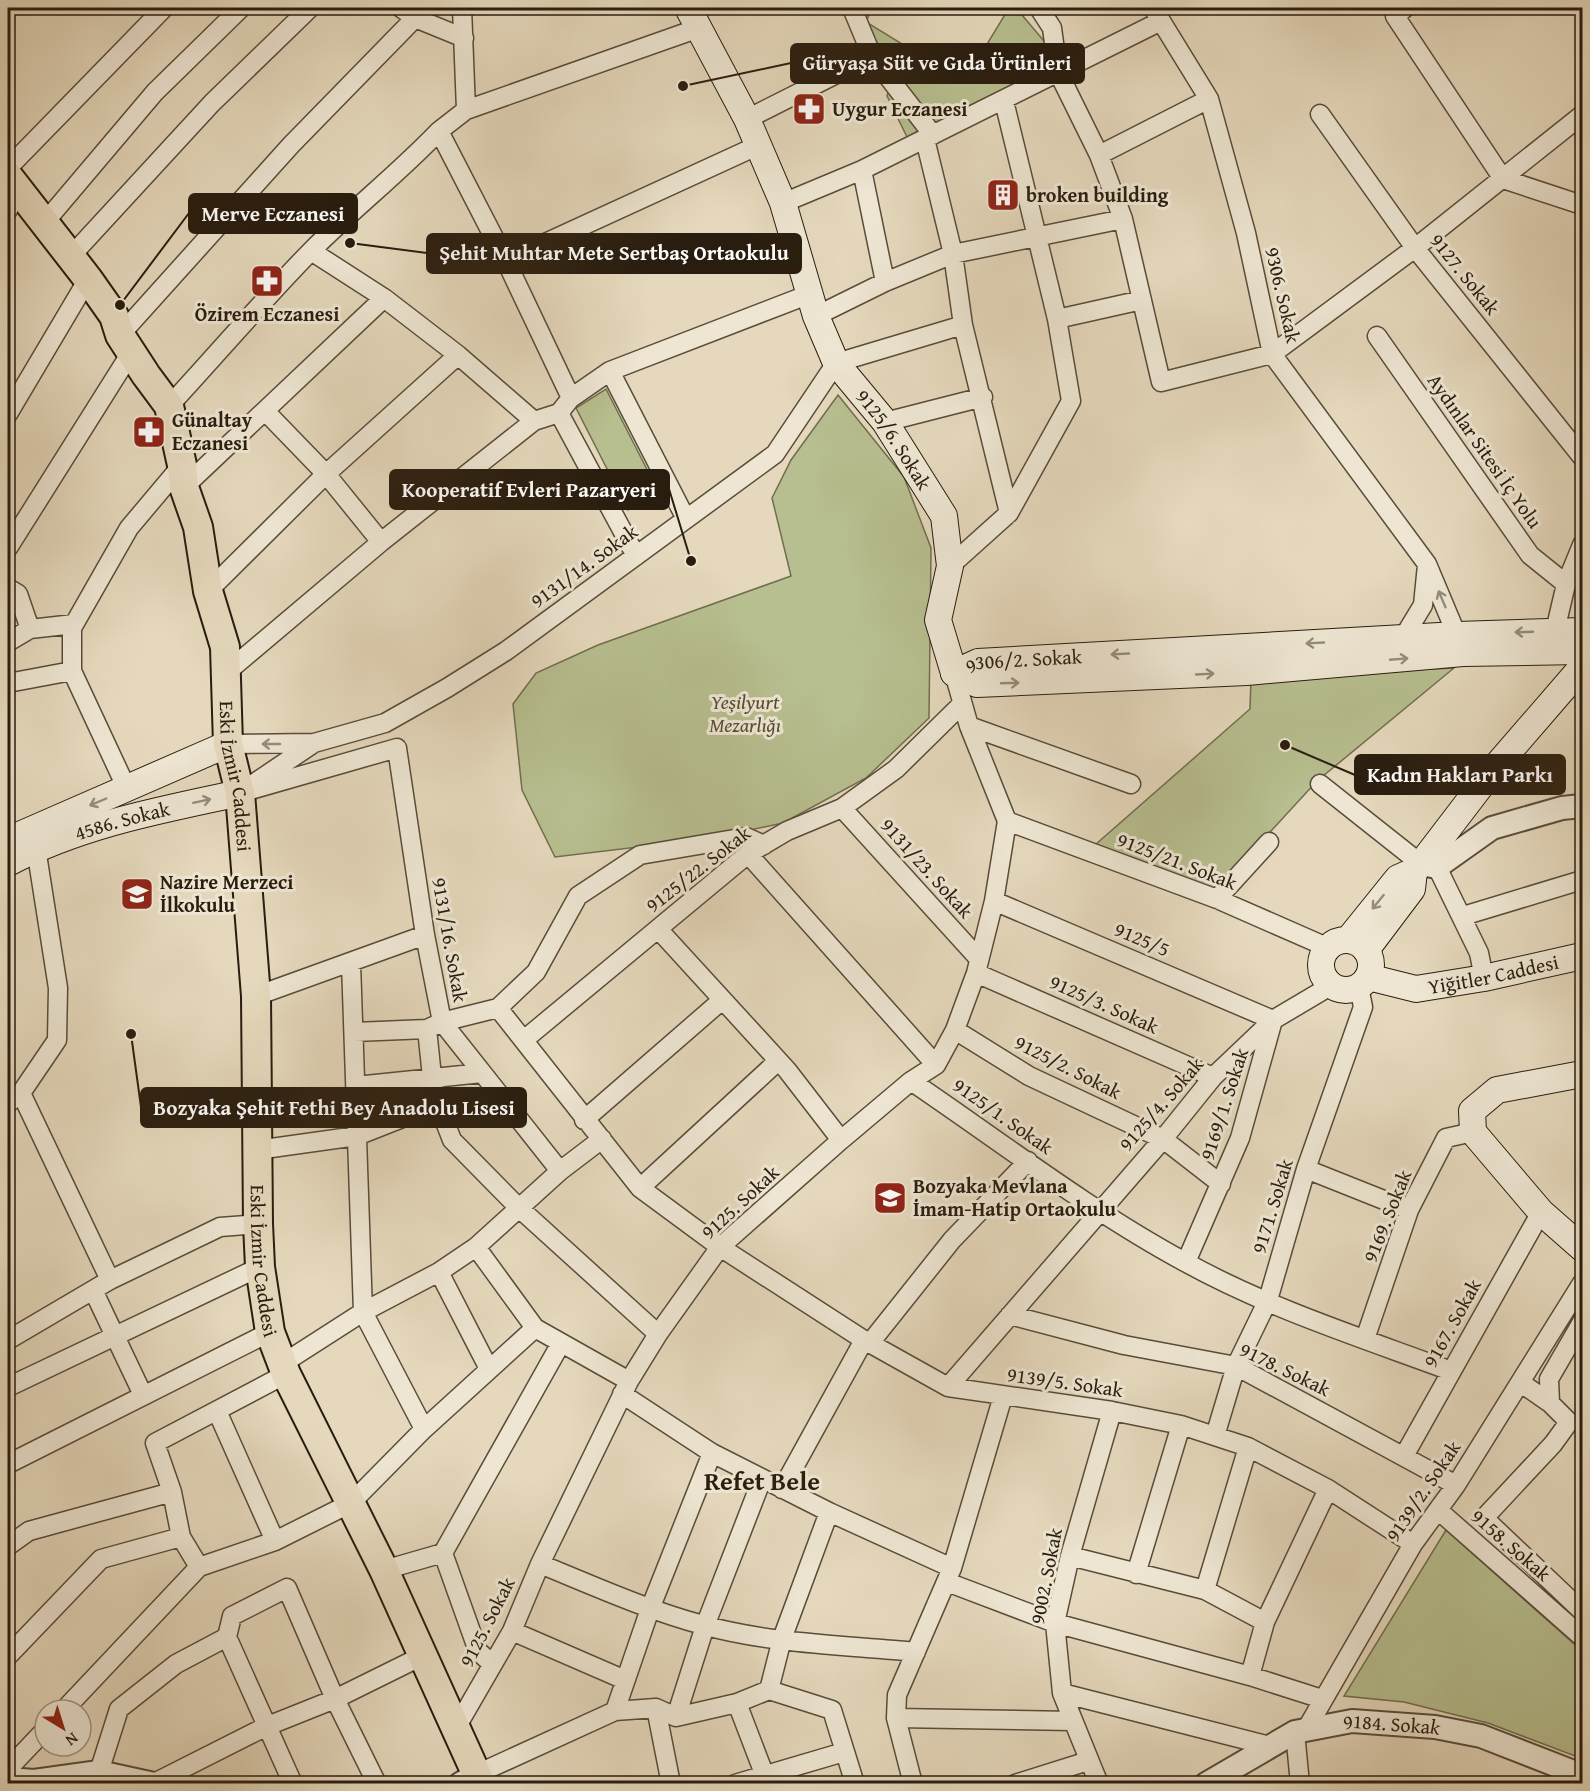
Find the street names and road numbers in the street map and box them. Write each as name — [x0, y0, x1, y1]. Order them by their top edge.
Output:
street label: 9127. Sokak — [1423, 227, 1508, 321]
street label: 9306. Sokak — [1258, 244, 1309, 346]
street label: Aydınlar Sitesi İç Yolu — [1421, 367, 1550, 534]
street label: 9125/6. Sokak — [849, 382, 939, 496]
street label: 9131/14. Sokak — [524, 516, 644, 614]
street label: 9306/2. Sokak — [960, 641, 1083, 680]
street label: Eski İzmir Caddesi — [213, 700, 260, 853]
street label: 4586. Sokak — [70, 793, 173, 847]
street label: 9131/23. Sokak — [874, 811, 981, 925]
street label: 9125/22. Sokak — [639, 818, 757, 919]
street label: 9125/21. Sokak — [1113, 824, 1242, 897]
street label: 9131/16. Sokak — [425, 875, 476, 1005]
street label: 9125/5 — [1110, 914, 1174, 963]
street label: Yiğitler Caddesi — [1426, 947, 1562, 1001]
street label: 9125/3. Sokak — [1045, 967, 1164, 1041]
street label: 9125/2. Sokak — [1010, 1027, 1127, 1106]
street label: 9169/1. Sokak — [1192, 1043, 1256, 1164]
street label: 9125/4. Sokak — [1111, 1050, 1210, 1157]
street label: 9125/1. Sokak — [947, 1070, 1060, 1161]
street label: 9171. Sokak — [1243, 1154, 1300, 1257]
street label: 9125. Sokak — [694, 1157, 786, 1245]
street label: 9169. Sokak — [1355, 1164, 1419, 1266]
street label: Eski İzmir Caddesi — [244, 1184, 286, 1341]
street label: 9167. Sokak — [1415, 1272, 1488, 1372]
street label: 9178. Sokak — [1235, 1334, 1336, 1403]
street label: 9139/5. Sokak — [1005, 1359, 1126, 1404]
street label: 9139/2. Sokak — [1378, 1434, 1468, 1547]
street label: 9158. Sokak — [1465, 1502, 1558, 1588]
street label: 9002. Sokak — [1022, 1524, 1069, 1627]
street label: 9125. Sokak — [451, 1571, 522, 1672]
street label: 9184. Sokak — [1340, 1706, 1444, 1742]

